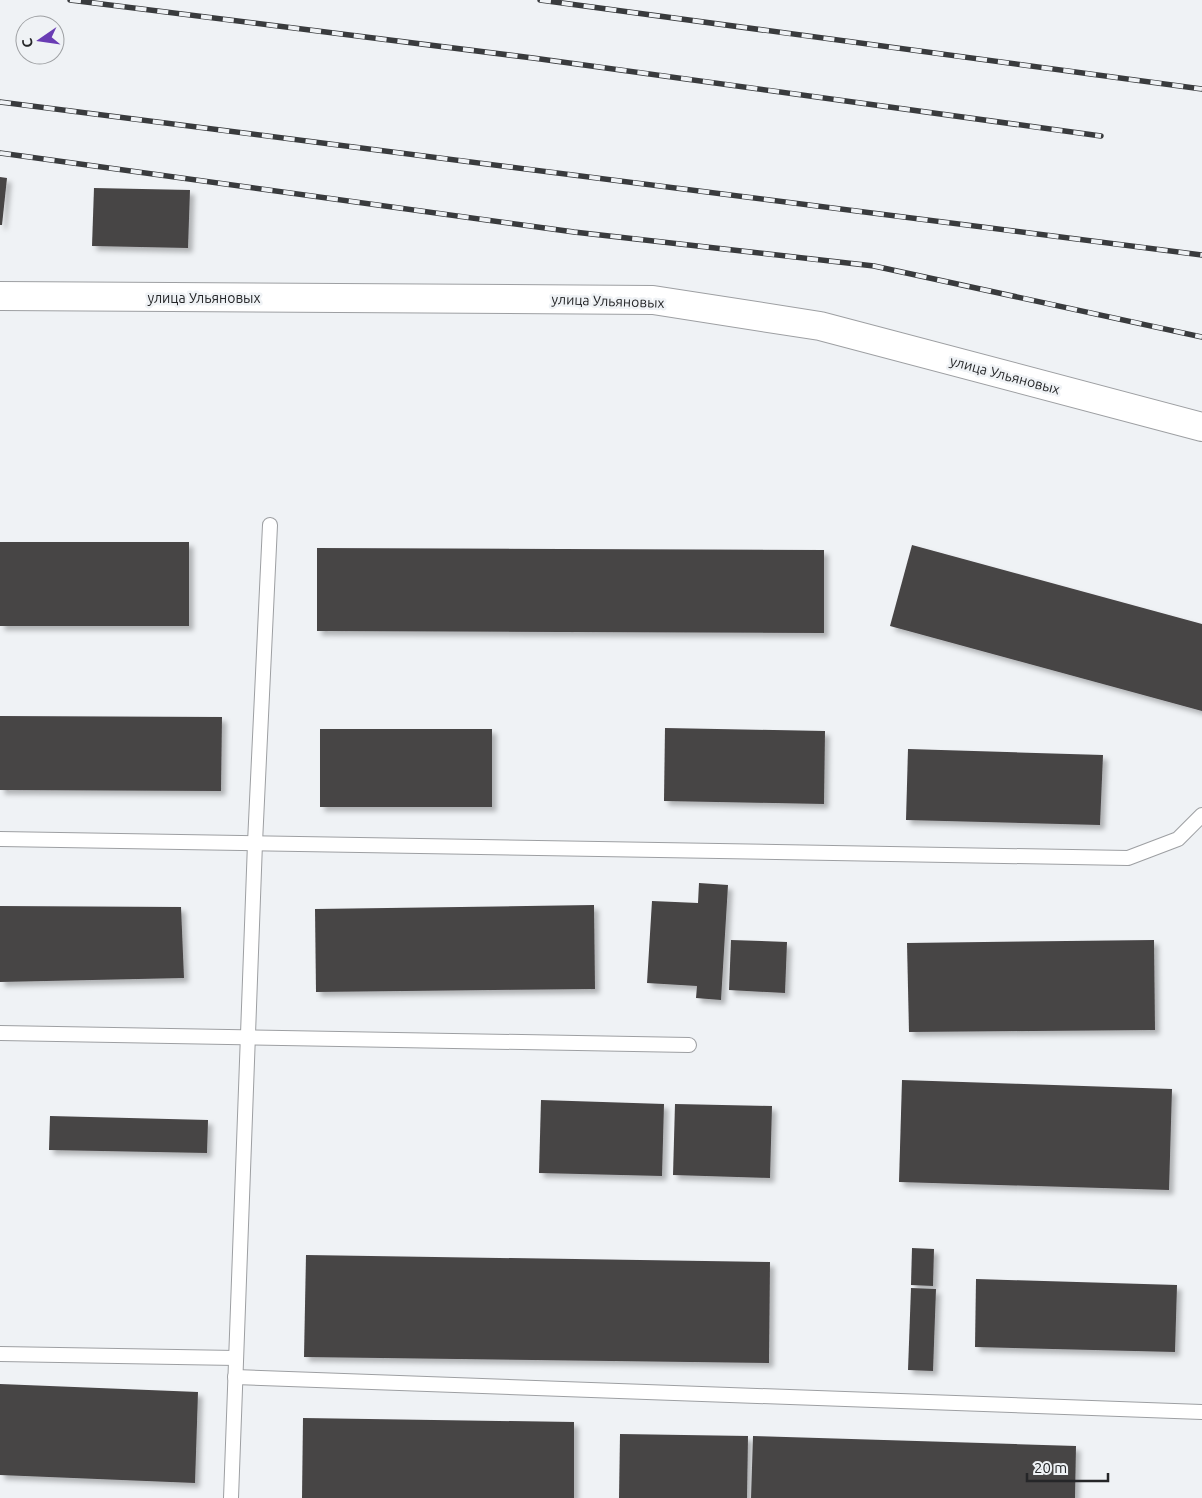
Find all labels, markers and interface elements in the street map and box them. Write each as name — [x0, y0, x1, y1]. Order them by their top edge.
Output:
north arrow — [15, 15, 65, 65]
text: С — [19, 37, 36, 49]
street label: улица Ульяновых — [147, 290, 261, 306]
street label: улица Ульяновых — [551, 291, 665, 311]
street label: улица Ульяновых — [948, 353, 1062, 397]
scale bar — [1027, 1450, 1108, 1482]
text: 20 m — [1034, 1459, 1067, 1476]

